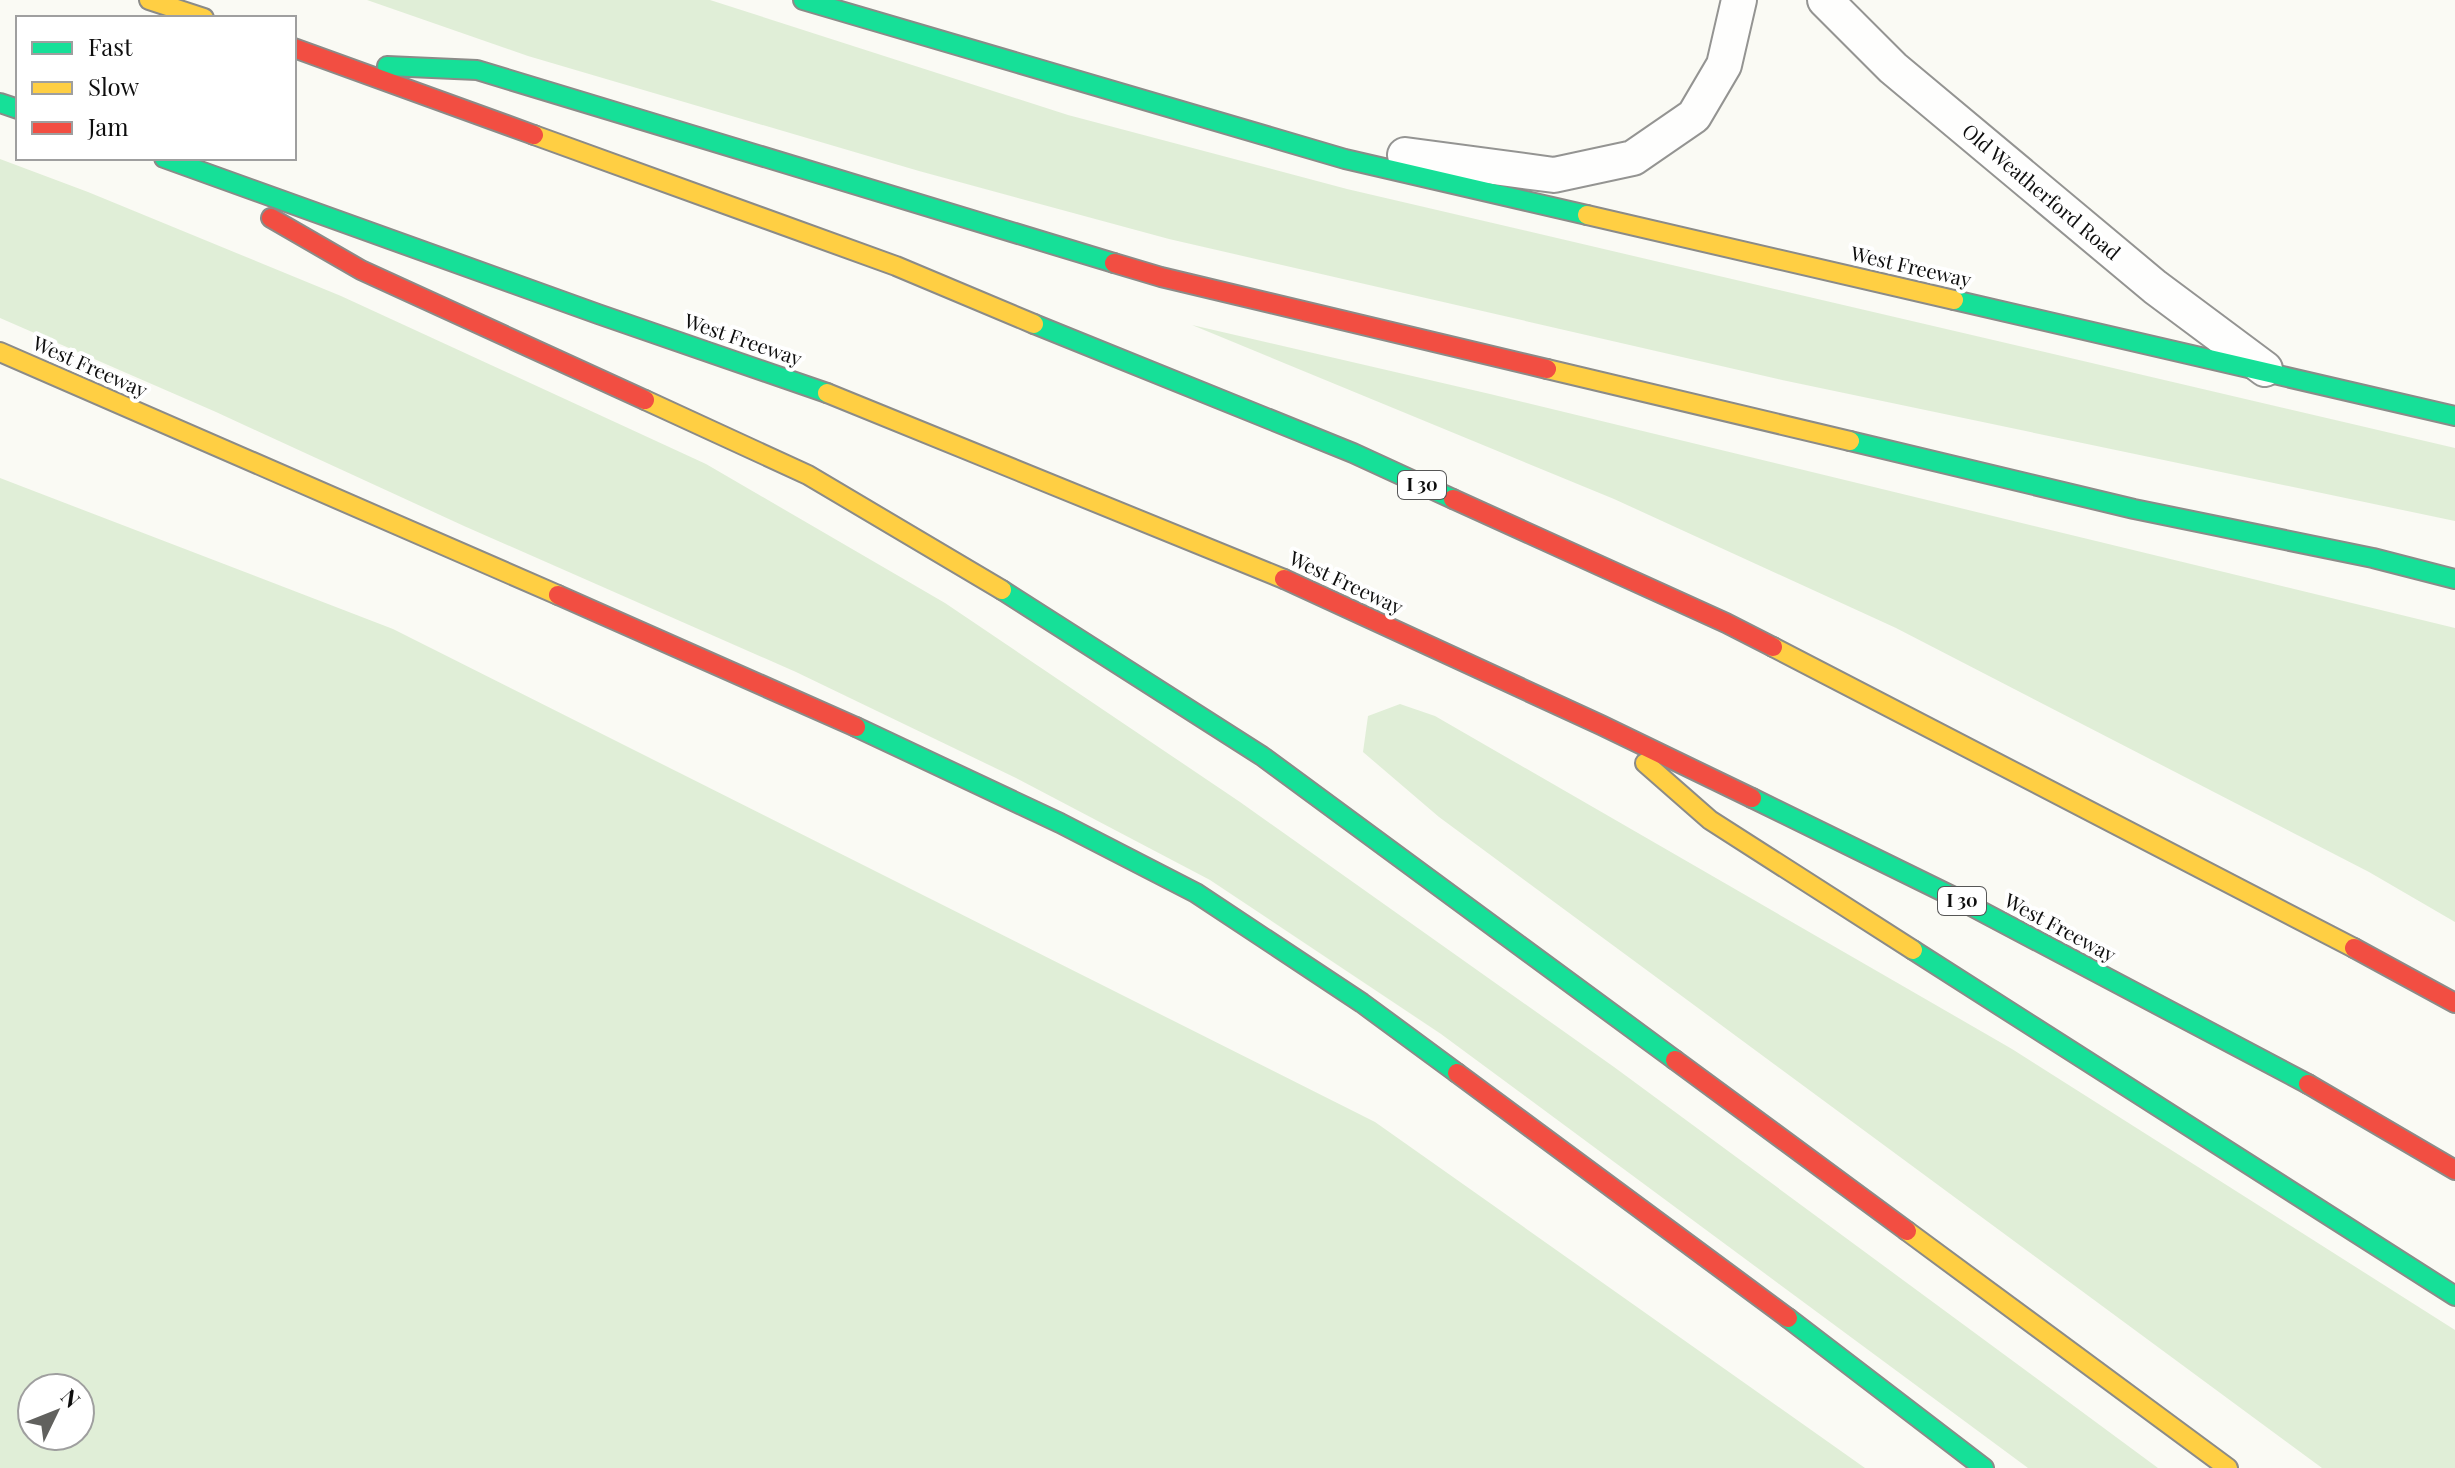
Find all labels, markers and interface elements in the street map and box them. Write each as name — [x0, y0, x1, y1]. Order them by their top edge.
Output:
legend — [16, 16, 296, 160]
text: Fast — [88, 30, 133, 62]
text: Slow — [88, 70, 140, 102]
text: Jam — [87, 110, 129, 142]
street label: Old Weatherford Road — [1957, 117, 2127, 265]
street label: West Freeway — [1848, 238, 1974, 292]
street label: West Freeway — [680, 306, 806, 371]
street label: West Freeway — [28, 328, 152, 403]
road number: I 30 — [1398, 471, 1446, 499]
street label: West Freeway — [1284, 543, 1408, 620]
street label: West Freeway — [1999, 885, 2121, 967]
road number: I 30 — [1938, 887, 1986, 915]
north arrow — [16, 1372, 96, 1452]
text: N — [55, 1382, 88, 1414]

